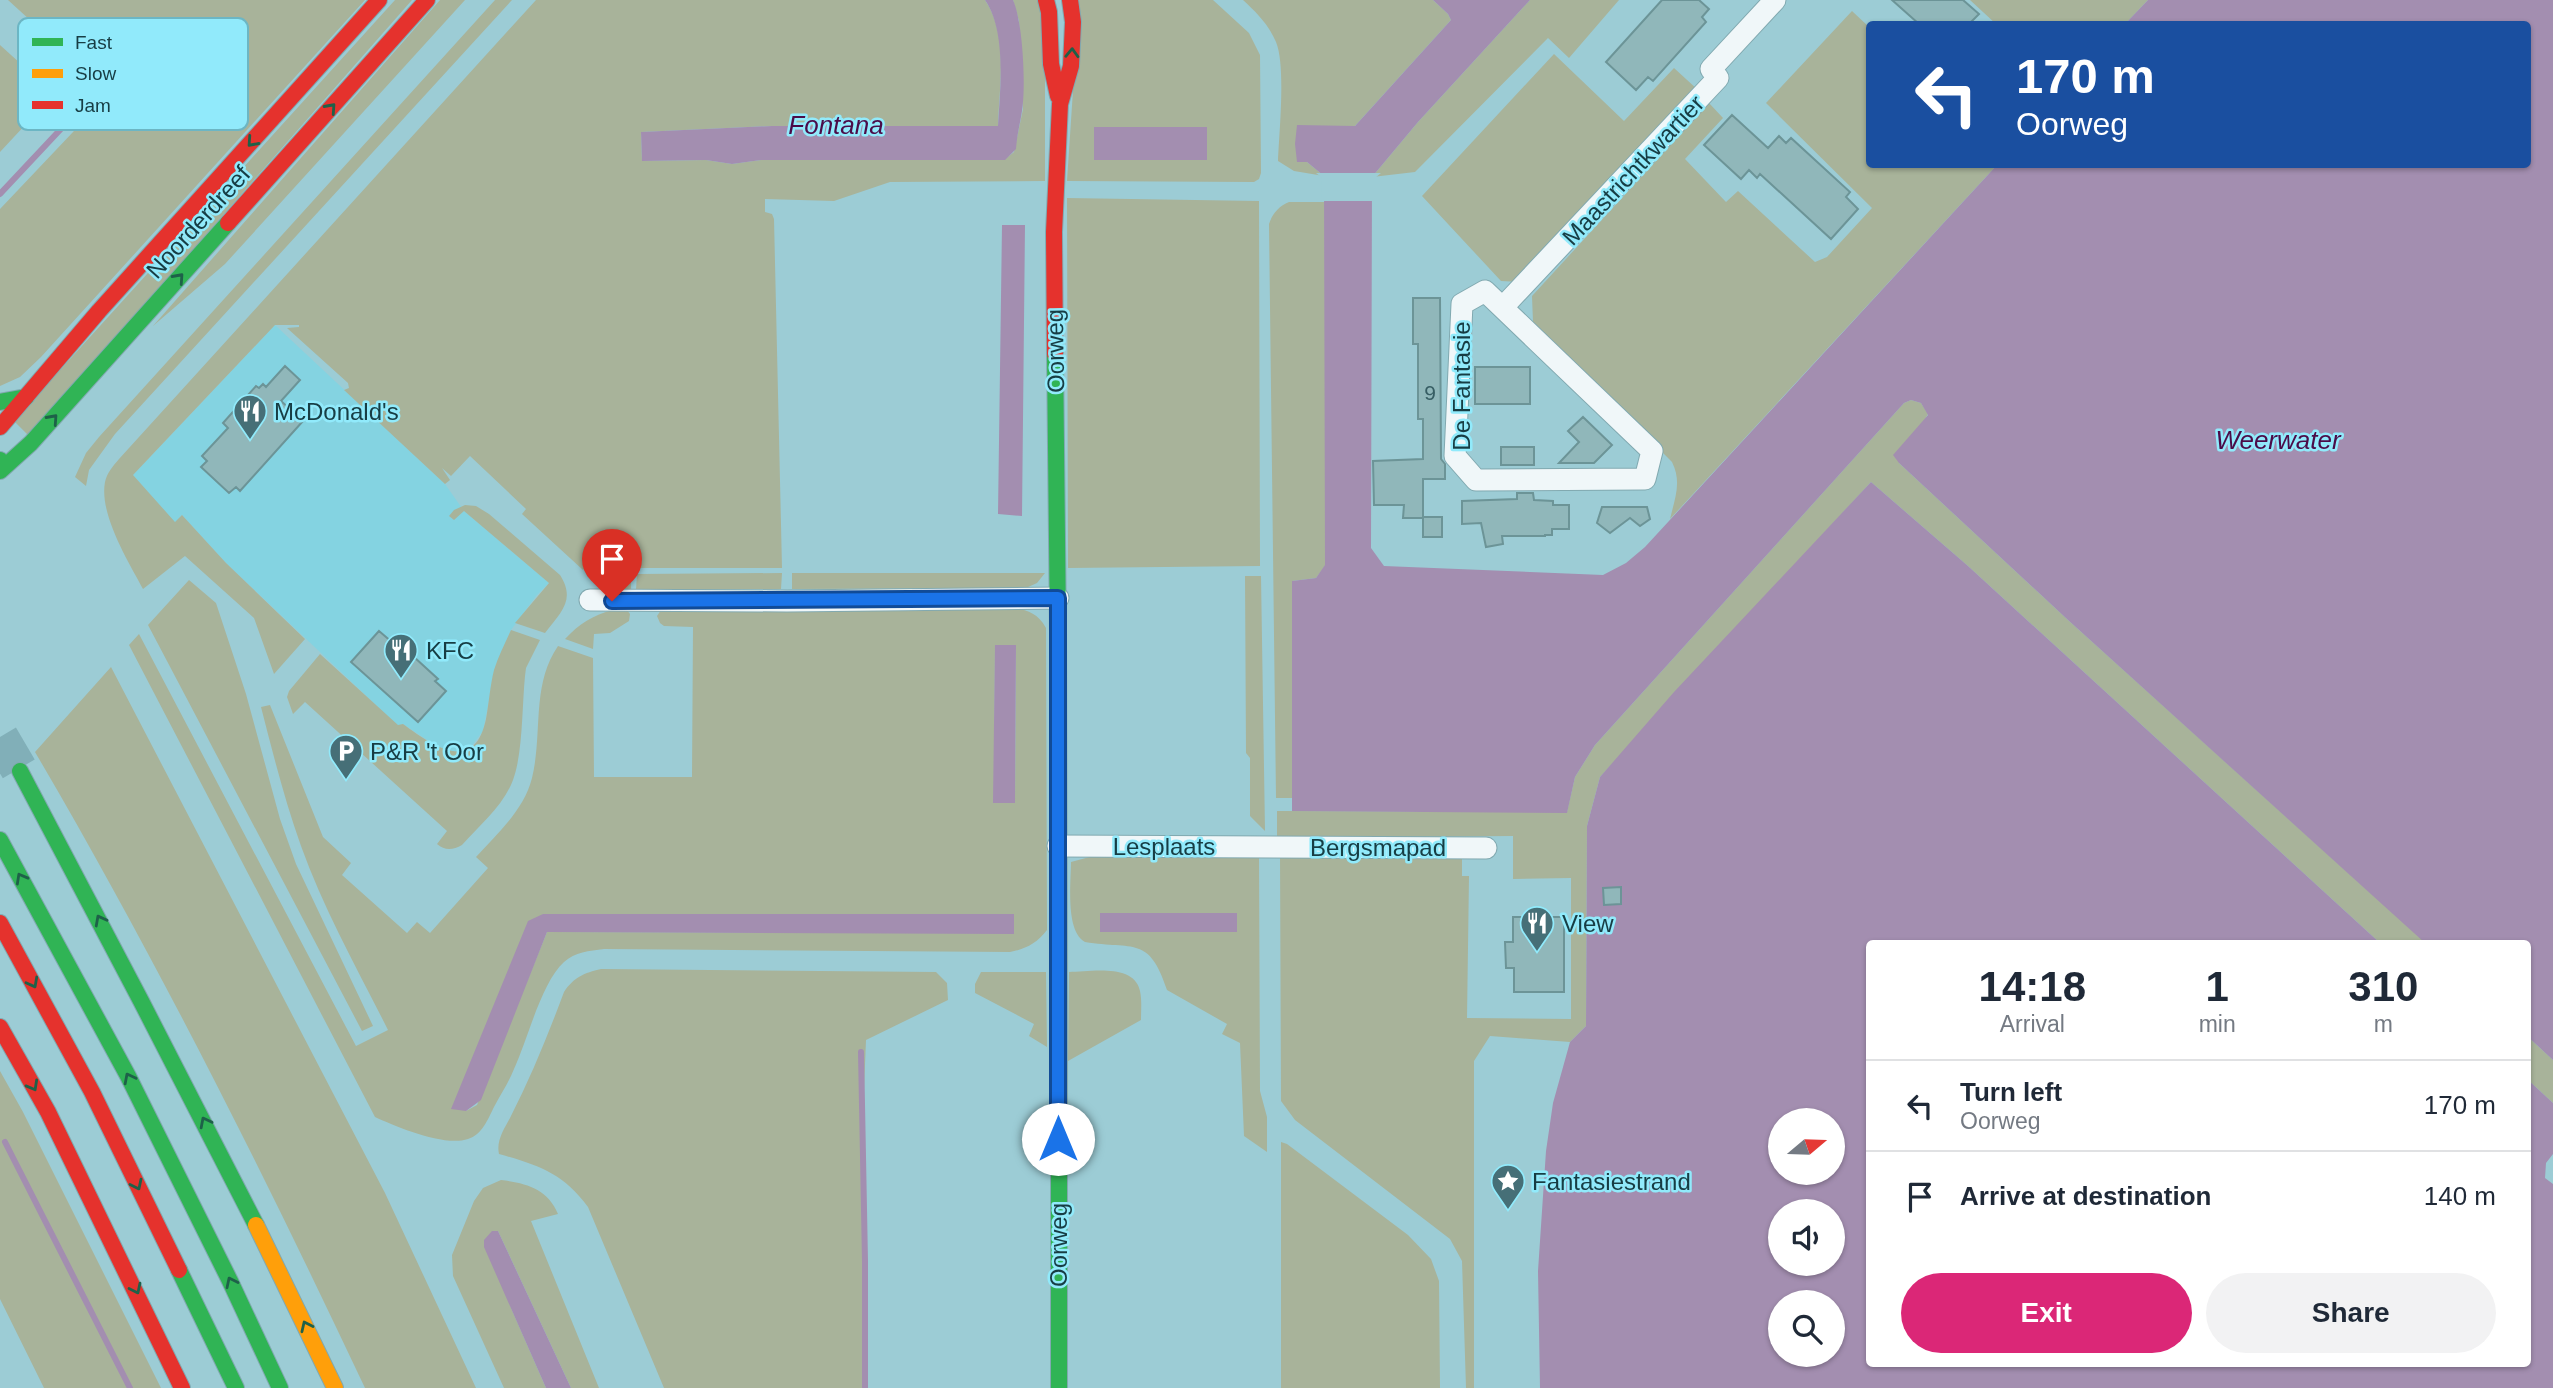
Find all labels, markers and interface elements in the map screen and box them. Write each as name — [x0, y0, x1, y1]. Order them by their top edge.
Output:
legend — [18, 18, 248, 130]
text: Fast — [75, 32, 113, 53]
one-way arrow — [1064, 47, 1079, 58]
icon: left — [1901, 49, 1992, 140]
text: 170 m — [2016, 49, 2155, 103]
text: Slow — [75, 63, 116, 84]
street label: Maastrichtkwartier — [1557, 90, 1709, 250]
text: Jam — [75, 95, 111, 116]
one-way arrow — [323, 103, 335, 116]
text: Oorweg — [2016, 106, 2128, 142]
water label: Fontana — [788, 110, 884, 140]
one-way arrow — [248, 134, 260, 147]
street label: Noorderdreef — [141, 160, 256, 284]
one-way arrow — [171, 273, 184, 286]
street label: Oorweg — [1041, 309, 1069, 393]
street label: De Fantasie — [1448, 321, 1475, 451]
house number: 9 — [1424, 381, 1436, 404]
restaurant icon: McDonald's — [231, 392, 269, 441]
place label: McDonald's — [274, 398, 399, 425]
one-way arrow — [45, 414, 57, 427]
water label: Weerwater — [2215, 425, 2342, 455]
pin — [582, 529, 642, 601]
icon: arrive — [593, 540, 631, 578]
restaurant icon: KFC — [382, 631, 420, 680]
place label: KFC — [426, 637, 474, 664]
parking icon: P&R 't Oor — [327, 732, 365, 781]
place label: P&R 't Oor — [370, 738, 484, 765]
street label: Lesplaats — [1113, 833, 1215, 860]
street label: Bergsmapad — [1310, 834, 1446, 861]
one-way arrow — [16, 873, 29, 885]
restaurant icon: View — [1518, 904, 1556, 953]
place label: View — [1562, 910, 1614, 937]
one-way arrow — [95, 915, 108, 928]
text: 14:18 — [1979, 963, 2086, 1010]
text: 1 — [2205, 963, 2229, 1010]
text: 310 — [2348, 963, 2418, 1010]
one-way arrow — [24, 975, 38, 988]
text: Arrival — [2000, 1011, 2065, 1037]
text: min — [2199, 1011, 2236, 1037]
text: m — [2374, 1011, 2393, 1037]
one-way arrow — [124, 1073, 138, 1085]
text: Turn left — [1960, 1077, 2062, 1107]
one-way arrow — [25, 1079, 38, 1092]
icon: left — [1901, 1087, 1939, 1125]
text: 170 m — [2424, 1090, 2496, 1120]
position arrow — [1021, 1102, 1095, 1176]
north arrow — [1768, 1108, 1844, 1185]
map controls — [1768, 1108, 1845, 1367]
text: Oorweg — [1960, 1108, 2041, 1134]
one-way arrow — [200, 1117, 214, 1129]
place icon: Fantasiestrand — [1489, 1162, 1527, 1211]
place label: Fantasiestrand — [1532, 1168, 1691, 1195]
one-way arrow — [129, 1178, 143, 1190]
icon: arrive — [1901, 1178, 1939, 1216]
text: Arrive at destination — [1960, 1181, 2211, 1211]
text: 140 m — [2424, 1181, 2496, 1211]
button: sound — [1768, 1199, 1845, 1276]
street label: Oorweg — [1045, 1203, 1072, 1287]
button: Exit — [1901, 1273, 2192, 1353]
button: Share — [2206, 1273, 2496, 1353]
one-way arrow — [225, 1277, 239, 1289]
one-way arrow — [127, 1282, 141, 1294]
button: search — [1768, 1290, 1845, 1367]
one-way arrow — [300, 1321, 314, 1333]

